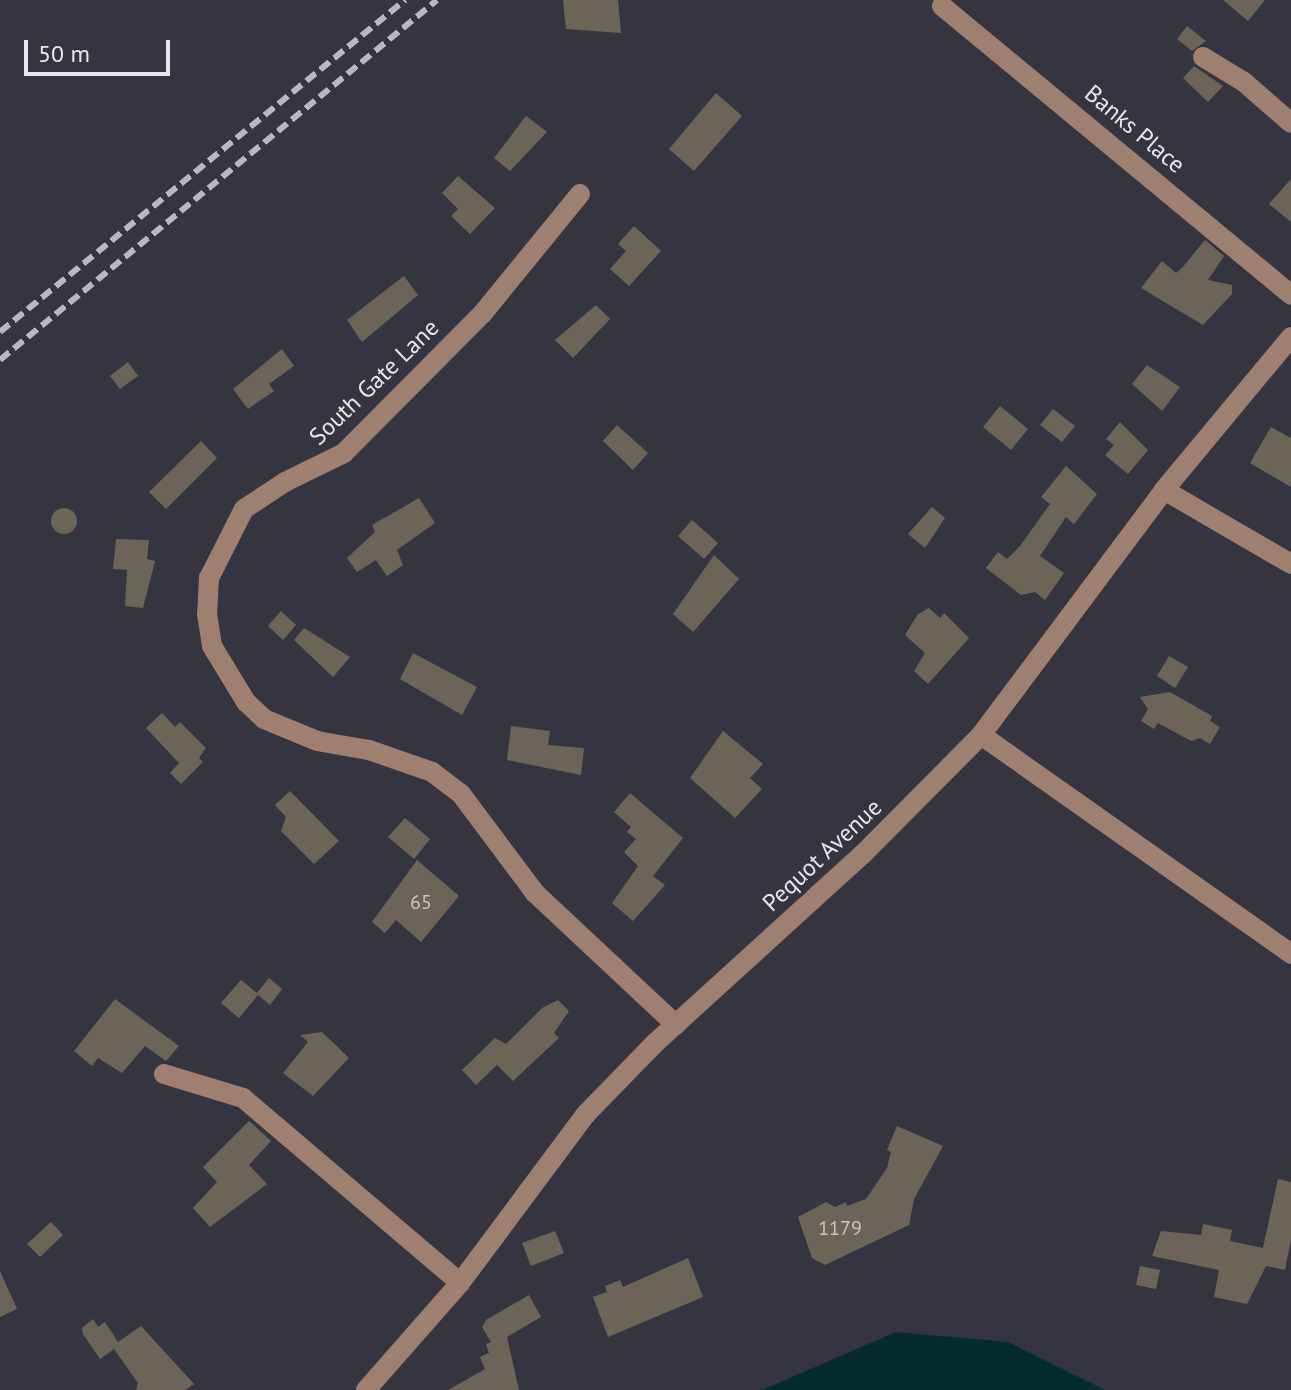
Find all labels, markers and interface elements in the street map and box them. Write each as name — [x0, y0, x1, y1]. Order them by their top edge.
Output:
scale bar — [28, 24, 174, 74]
text: 50 m — [38, 38, 90, 69]
street label: Banks Place — [1079, 79, 1191, 179]
street label: South Gate Lane — [303, 313, 445, 451]
street label: Pequot Avenue — [756, 792, 888, 918]
house number: 65 — [410, 890, 432, 914]
house number: 1179 — [818, 1216, 862, 1240]

